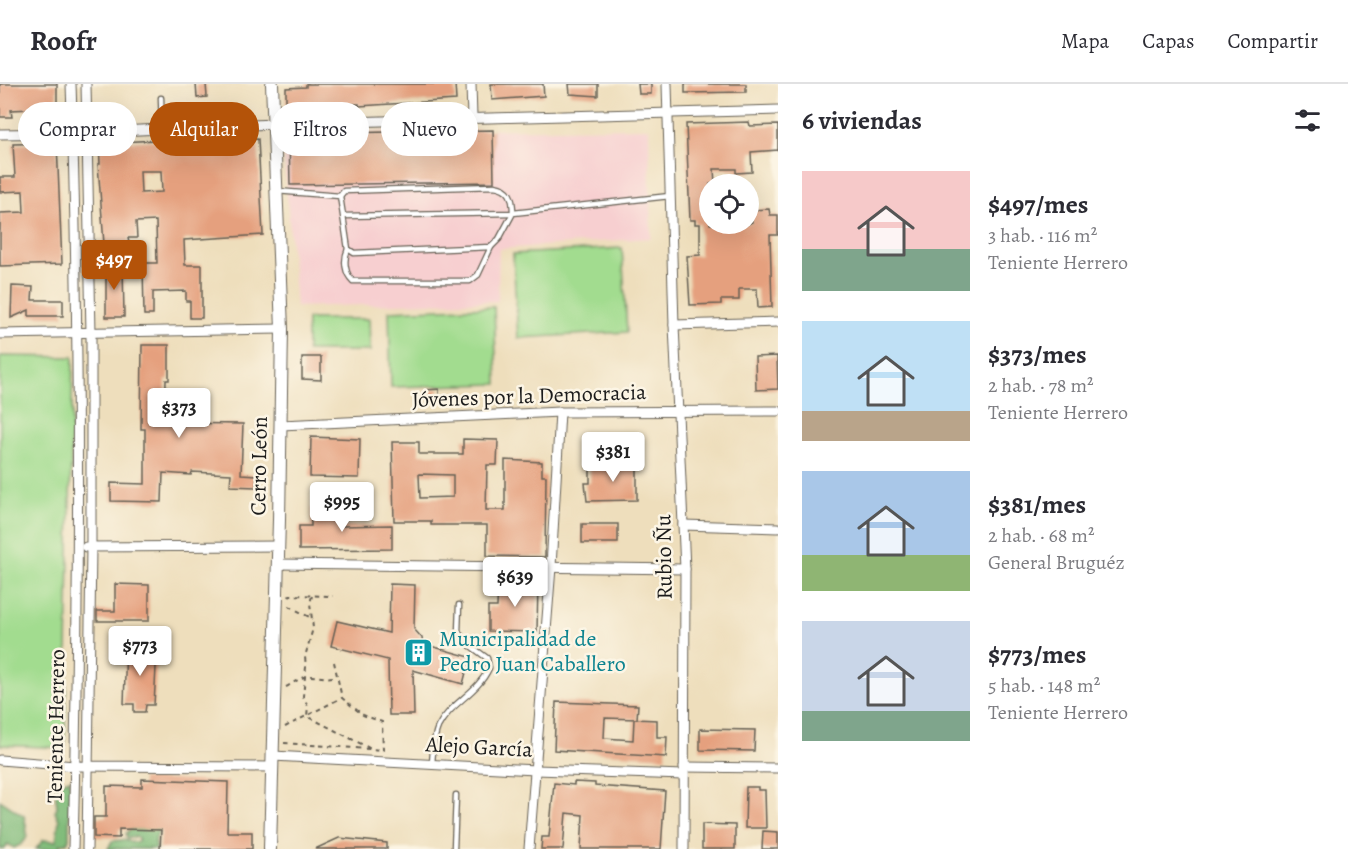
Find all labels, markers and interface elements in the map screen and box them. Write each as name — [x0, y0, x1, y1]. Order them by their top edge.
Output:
text: Roofr — [30, 22, 97, 60]
text: Mapa — [1061, 27, 1109, 55]
text: Capas — [1142, 27, 1195, 55]
text: Compartir — [1228, 27, 1318, 55]
chip: Comprar — [18, 102, 137, 156]
chip: Alquilar — [149, 102, 259, 156]
chip: Filtros — [271, 102, 369, 156]
chip: Nuevo — [381, 102, 478, 156]
text: 6 viviendas — [802, 103, 922, 138]
icon: filters — [1291, 104, 1324, 137]
map controls — [699, 174, 759, 234]
button: locate — [699, 174, 759, 234]
text: $497/mes — [988, 187, 1088, 222]
icon: home — [850, 195, 922, 267]
text: 3 hab. · 116 m² — [988, 222, 1097, 249]
pin: $497 — [78, 240, 150, 291]
text: $497 — [96, 246, 132, 273]
text: Teniente Herrero — [988, 249, 1128, 276]
text: $373/mes — [988, 337, 1087, 372]
icon: home — [850, 345, 922, 417]
text: 2 hab. · 78 m² — [988, 372, 1094, 399]
street label: Jóvenes por la Democracia — [411, 377, 648, 415]
pin: $373 — [143, 388, 215, 439]
text: $373 — [161, 394, 197, 421]
text: Teniente Herrero — [988, 399, 1128, 426]
street label: Cerro León — [243, 416, 275, 516]
pin: $381 — [577, 432, 649, 483]
text: $381 — [596, 438, 630, 465]
pin: $995 — [306, 482, 378, 533]
text: $381/mes — [988, 487, 1086, 522]
text: $995 — [324, 488, 360, 515]
icon: home — [850, 495, 922, 567]
street label: Rubio Ñu — [648, 514, 680, 600]
text: 2 hab. · 68 m² — [988, 522, 1095, 549]
text: General Bruguéz — [988, 549, 1125, 576]
pin: $639 — [479, 557, 551, 608]
text: $639 — [497, 563, 533, 590]
place label: Municipalidad de Pedro Juan Caballero — [439, 624, 626, 679]
pin: $773 — [104, 626, 176, 677]
text: $773 — [123, 632, 158, 659]
building icon: Municipalidad de Pedro Juan Caballero — [402, 636, 434, 668]
text: $773/mes — [988, 637, 1086, 672]
icon: home — [850, 645, 922, 717]
street label: Teniente Herrero — [40, 649, 72, 803]
text: 5 hab. · 148 m² — [988, 672, 1100, 699]
text: Teniente Herrero — [988, 699, 1128, 726]
street label: Alejo García — [424, 729, 534, 765]

